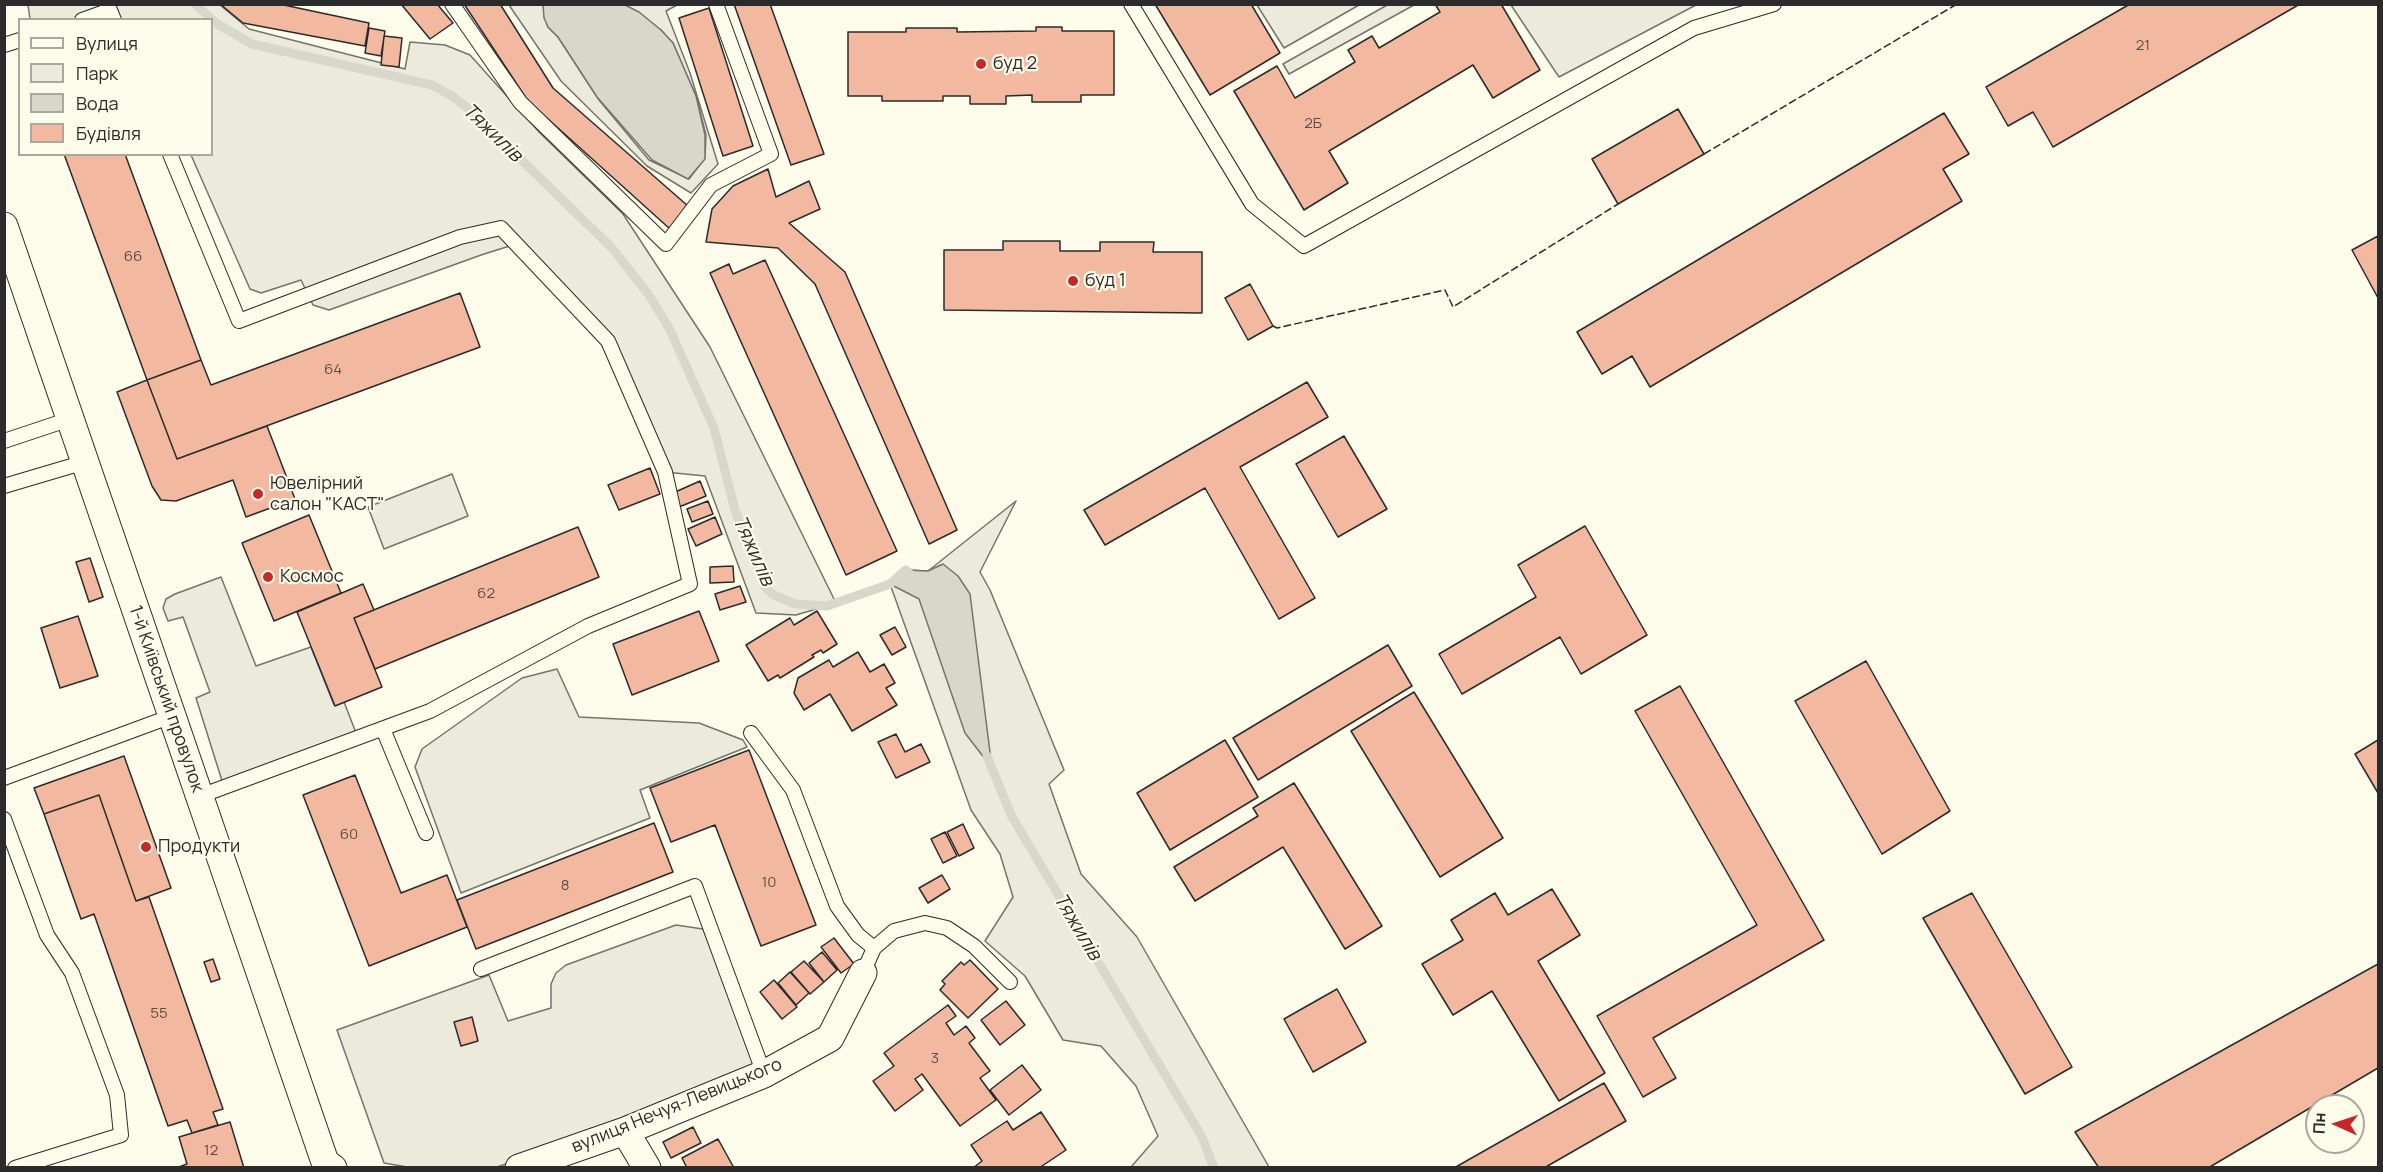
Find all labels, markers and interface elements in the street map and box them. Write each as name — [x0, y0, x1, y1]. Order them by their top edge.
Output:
legend — [18, 18, 213, 156]
text: Вулиця — [76, 31, 138, 55]
house number: 21 — [2136, 37, 2150, 55]
place label: буд 2 — [993, 53, 1037, 75]
marker: буд 2 — [974, 57, 988, 71]
text: Парк — [76, 61, 118, 85]
text: Вода — [76, 91, 118, 115]
water label: Тяжилів — [457, 99, 527, 167]
house number: 2Б — [1304, 115, 1322, 133]
text: Будівля — [76, 121, 141, 145]
house number: 66 — [124, 248, 142, 266]
place label: буд 1 — [1085, 270, 1126, 292]
marker: буд 1 — [1066, 274, 1080, 288]
house number: 64 — [324, 361, 342, 379]
place label: Ювелірний салон "КАСТ" — [270, 473, 385, 516]
marker: Ювелірний салон "КАСТ" — [251, 487, 265, 501]
water label: Тяжилів — [727, 512, 779, 590]
place label: Космос — [280, 566, 344, 588]
marker: Космос — [261, 570, 275, 584]
house number: 62 — [477, 585, 495, 603]
street label: 1-й Київський провулок — [124, 603, 208, 795]
house number: 60 — [340, 826, 358, 844]
place label: Продукти — [158, 836, 240, 858]
marker: Продукти — [139, 840, 153, 854]
house number: 10 — [762, 874, 776, 892]
house number: 8 — [561, 877, 569, 895]
water label: Тяжилів — [1048, 889, 1106, 965]
house number: 55 — [150, 1005, 168, 1023]
house number: 3 — [931, 1050, 939, 1068]
street label: вулиця Нечуя-Левицького — [569, 1054, 785, 1158]
north arrow — [2305, 1094, 2365, 1154]
text: Пн — [2307, 1112, 2331, 1135]
house number: 12 — [204, 1142, 218, 1160]

